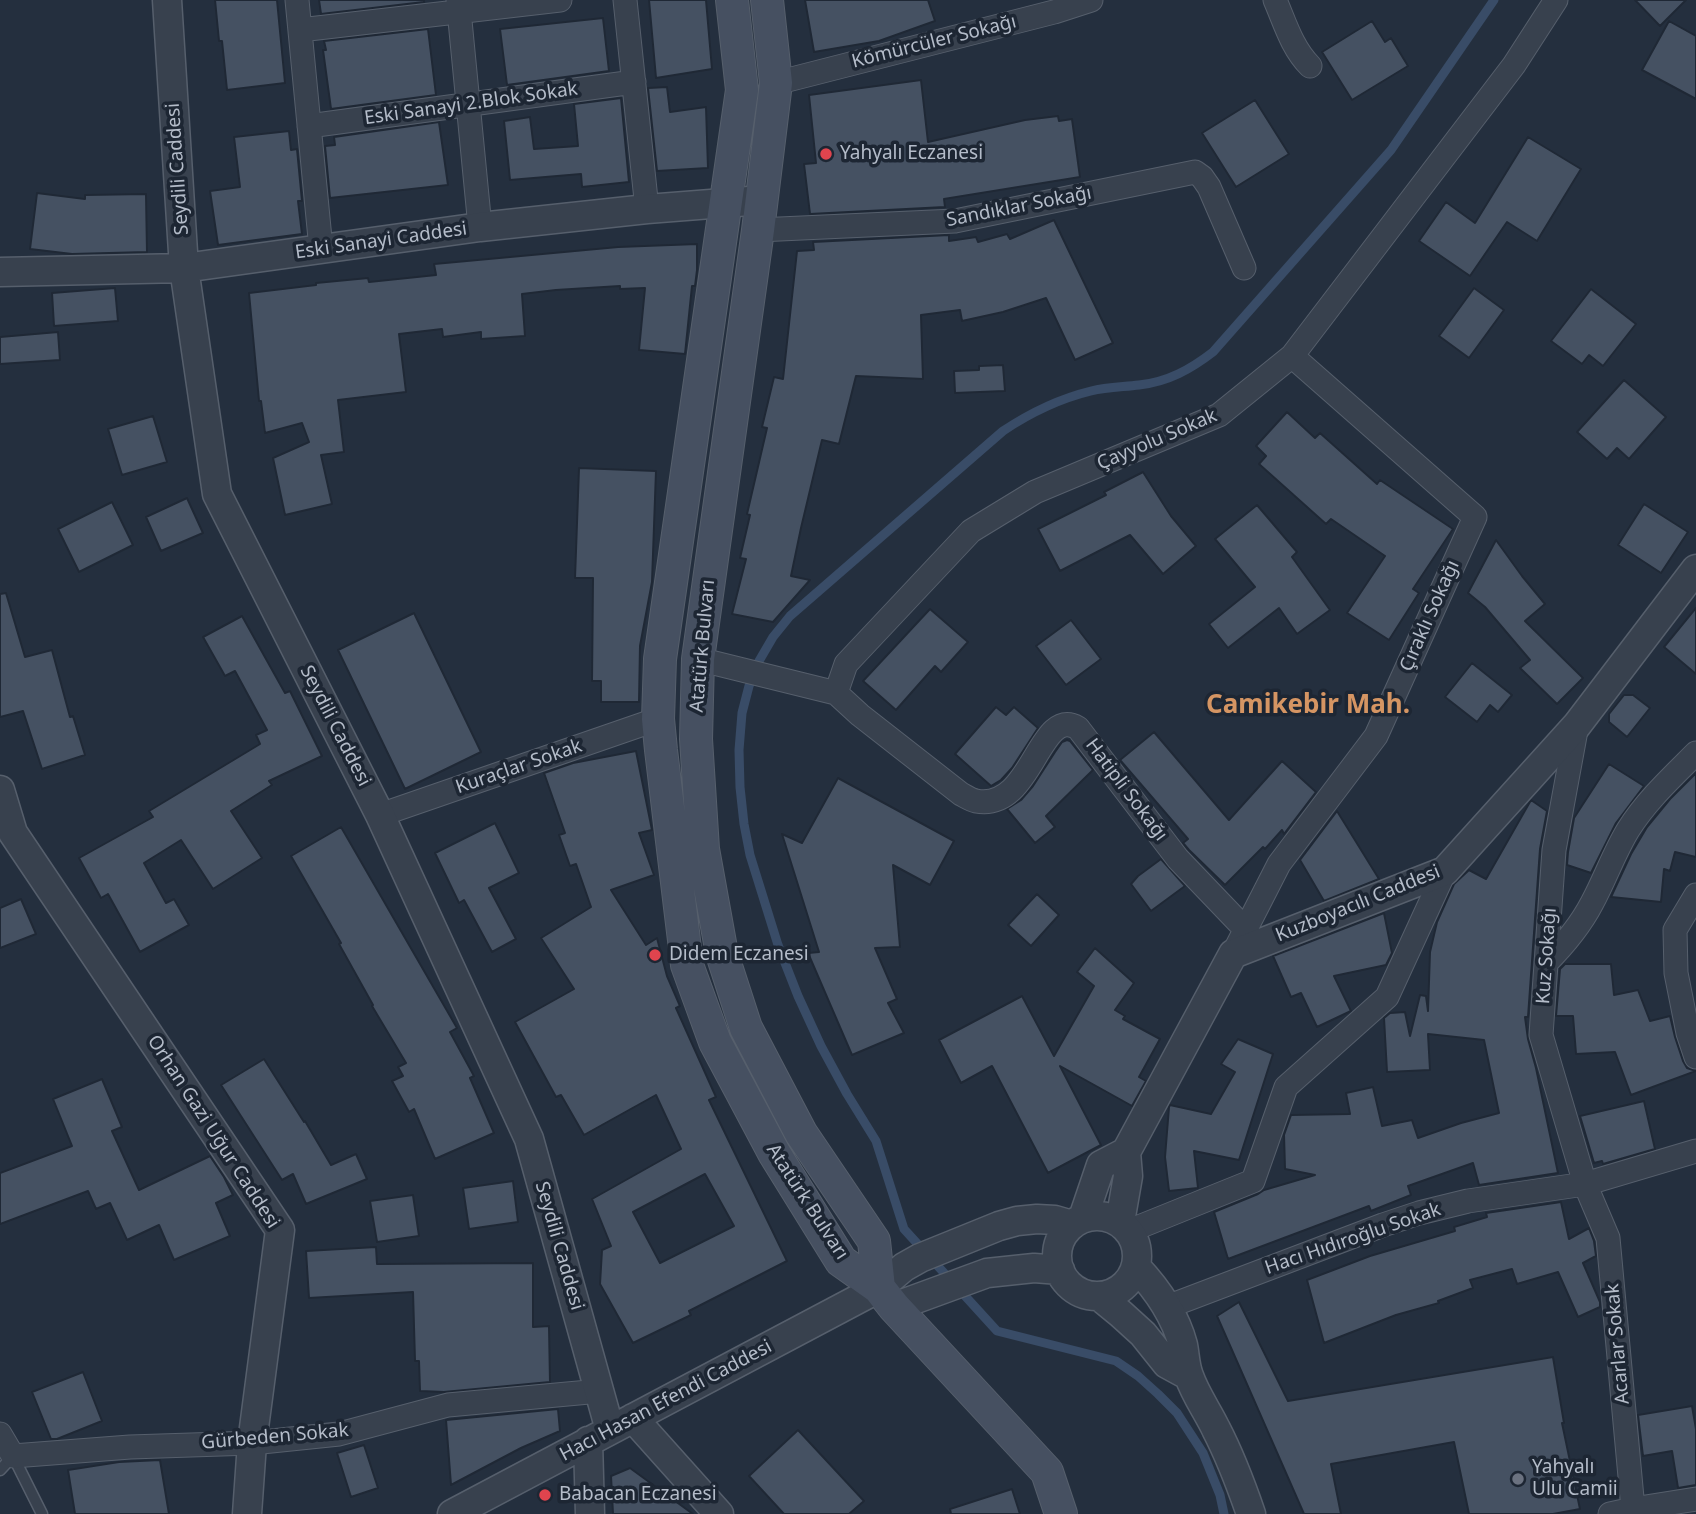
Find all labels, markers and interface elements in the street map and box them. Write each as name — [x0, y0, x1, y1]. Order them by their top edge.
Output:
street label: Kömürcüler Sokağı — [849, 11, 1019, 73]
street label: Eski Sanayi 2.Blok Sokak — [363, 78, 579, 130]
street label: Seydili Caddesi — [162, 102, 194, 236]
place label: Yahyalı Eczanesi — [840, 143, 983, 165]
marker: Yahyalı Eczanesi — [818, 146, 834, 162]
street label: Sandıklar Sokağı — [945, 182, 1093, 232]
street label: Eski Sanayi Caddesi — [294, 218, 468, 264]
street label: Çayyolu Sokak — [1094, 404, 1220, 476]
street label: Çıraklı Sokağı — [1395, 557, 1465, 675]
street label: Atatürk Bulvarı — [686, 579, 720, 713]
street label: Seydili Caddesi — [295, 662, 375, 790]
district label: Camikebir Mah. — [1206, 690, 1410, 722]
street label: Hatipli Sokağı — [1080, 734, 1172, 846]
street label: Kuraçlar Sokak — [453, 735, 585, 799]
street label: Kuzboyacılı Caddesi — [1273, 861, 1443, 947]
street label: Kuz Sokağı — [1532, 907, 1562, 1005]
place label: Didem Eczanesi — [669, 944, 809, 966]
marker: Didem Eczanesi — [647, 947, 663, 963]
street label: Orhan Gazi Uğur Caddesi — [142, 1031, 284, 1233]
street label: Atatürk Bulvarı — [761, 1140, 853, 1264]
street label: Seydili Caddesi — [530, 1179, 588, 1313]
street label: Hacı Hıdıroğlu Sokak — [1262, 1198, 1444, 1280]
street label: Acarlar Sokak — [1601, 1283, 1635, 1405]
street label: Hacı Hasan Efendi Caddesi — [556, 1335, 776, 1467]
street label: Gürbeden Sokak — [200, 1419, 350, 1455]
place label: Yahyalı Ulu Camii — [1532, 1457, 1618, 1501]
marker: Yahyalı Ulu Camii — [1510, 1471, 1526, 1487]
place label: Babacan Eczanesi — [559, 1484, 717, 1506]
marker: Babacan Eczanesi — [537, 1487, 553, 1503]

